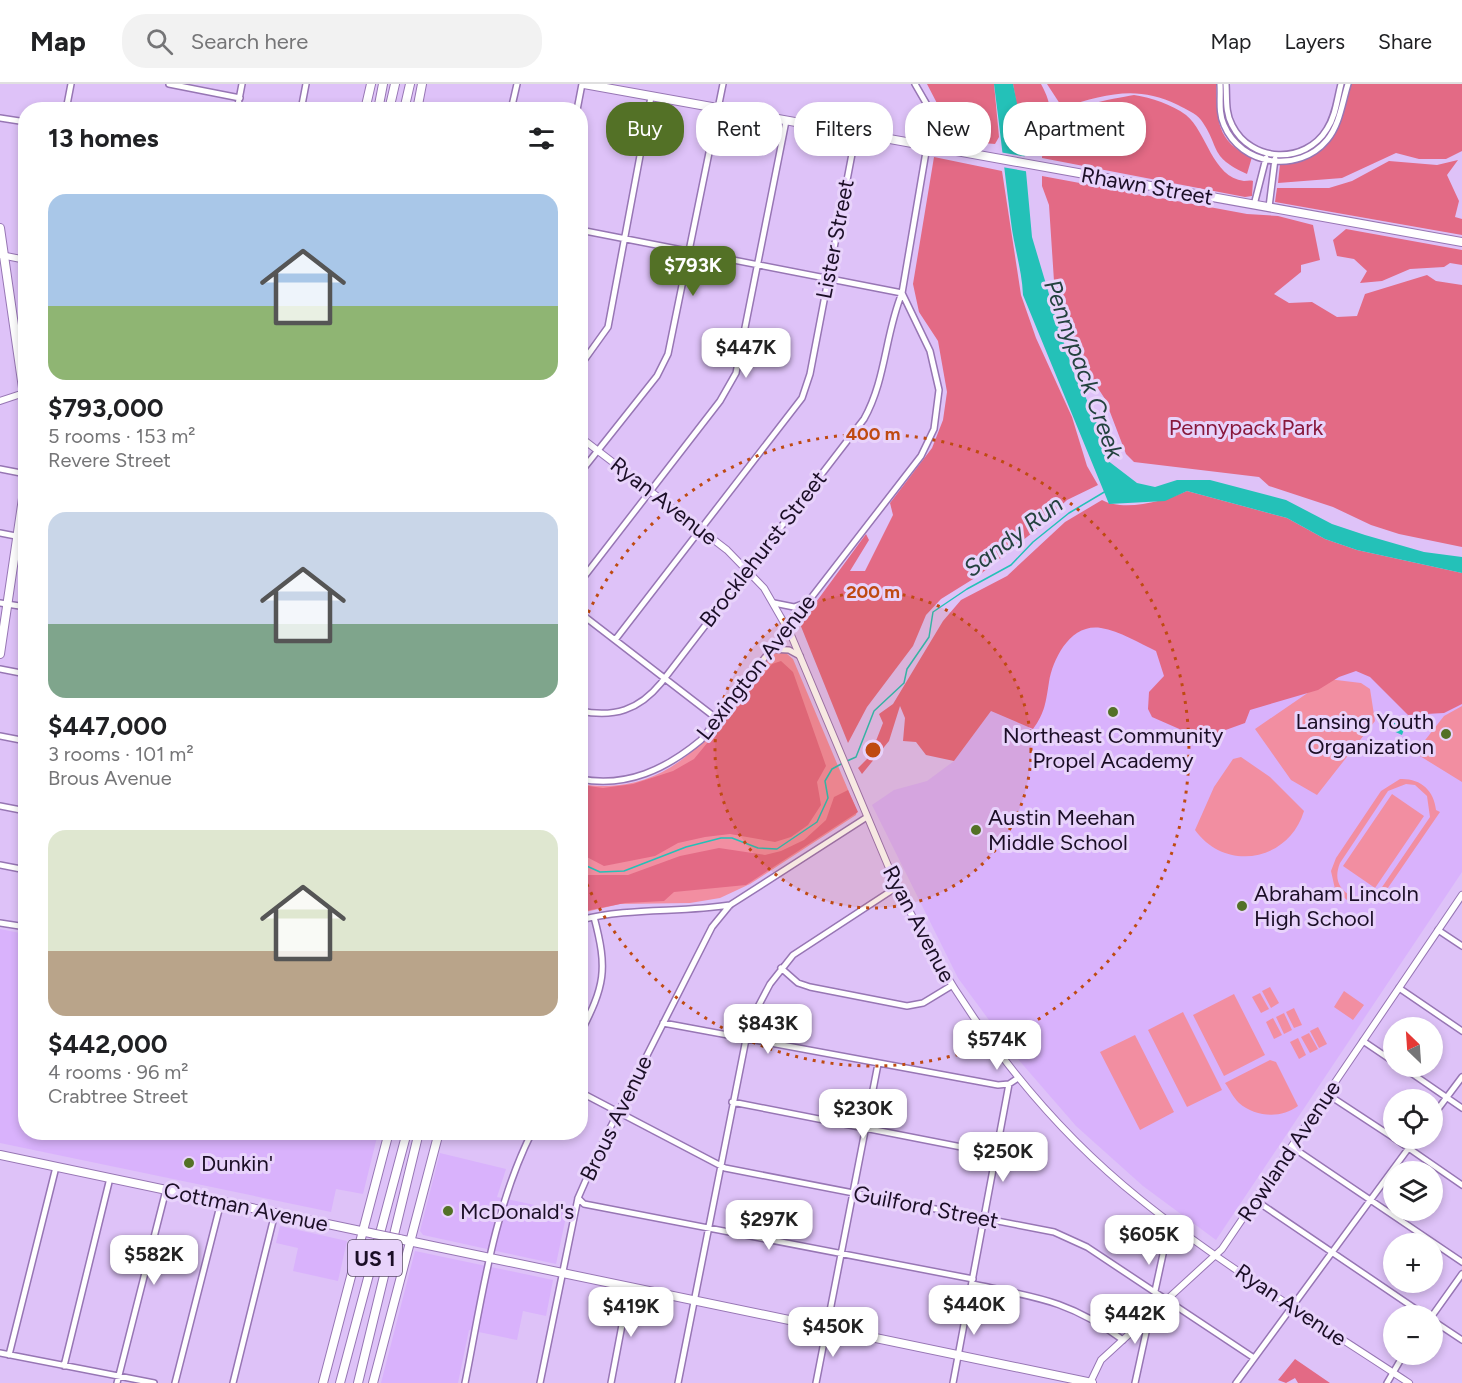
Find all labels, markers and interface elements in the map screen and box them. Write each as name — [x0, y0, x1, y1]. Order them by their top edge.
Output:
search box — [122, 14, 542, 68]
text: Map — [30, 24, 86, 58]
icon: search — [143, 25, 176, 58]
text: Search here — [191, 28, 308, 55]
text: Map — [1211, 29, 1251, 54]
text: Layers — [1284, 29, 1345, 54]
text: Share — [1378, 29, 1432, 54]
chip: Buy — [606, 102, 684, 156]
chip: Rent — [696, 102, 782, 156]
chip: Filters — [794, 102, 893, 156]
chip: New — [905, 102, 991, 156]
chip: Apartment — [1003, 102, 1146, 156]
text: 13 homes — [48, 122, 159, 154]
icon: filters — [525, 122, 558, 155]
street label: Rhawn Street — [1079, 161, 1215, 211]
street label: Lister Street — [810, 177, 860, 301]
icon: home — [249, 233, 357, 341]
pin: $793K — [651, 246, 735, 297]
text: $793K — [664, 253, 722, 277]
water label: Pennypack Creek — [1038, 276, 1130, 464]
pin: $447K — [704, 328, 788, 379]
text: $447K — [716, 335, 776, 359]
text: $793,000 — [48, 392, 164, 424]
park label: Pennypack Park — [1169, 414, 1324, 441]
text: 400 m — [846, 423, 900, 445]
text: 5 rooms · 153 m² — [48, 424, 196, 448]
text: Revere Street — [48, 448, 171, 472]
street label: Ryan Avenue — [605, 451, 723, 551]
street label: Brocklehurst Street — [694, 466, 832, 632]
water label: Sandy Run — [958, 489, 1068, 583]
icon: home — [249, 551, 357, 659]
text: 200 m — [846, 581, 900, 603]
street label: Lexington Avenue — [691, 589, 821, 745]
marker: Northeast Community Propel Academy — [1106, 705, 1120, 719]
place label: Lansing Youth Organization — [1295, 708, 1434, 760]
text: $447,000 — [48, 710, 167, 742]
place label: Northeast Community Propel Academy — [1003, 722, 1224, 774]
marker: Lansing Youth Organization — [1439, 727, 1453, 741]
centre of rings — [863, 740, 883, 760]
text: 3 rooms · 101 m² — [48, 742, 194, 766]
text: Brous Avenue — [48, 766, 172, 790]
place label: Austin Meehan Middle School — [988, 804, 1135, 856]
marker: Austin Meehan Middle School — [969, 823, 983, 837]
street label: Ryan Avenue — [877, 861, 961, 987]
icon: home — [249, 869, 357, 977]
place label: Abraham Lincoln High School — [1254, 880, 1419, 932]
marker: Abraham Lincoln High School — [1235, 899, 1249, 913]
pin: $843K — [726, 1004, 810, 1055]
text: $843K — [738, 1011, 798, 1035]
north arrow — [1383, 1017, 1443, 1077]
map controls — [1383, 1017, 1443, 1365]
pin: $574K — [955, 1020, 1039, 1071]
text: $574K — [967, 1027, 1027, 1051]
text: $442,000 — [48, 1028, 168, 1060]
street label: Brous Avenue — [574, 1051, 658, 1185]
text: 4 rooms · 96 m² — [48, 1060, 188, 1084]
street label: Rowland Avenue — [1232, 1075, 1346, 1227]
text: Crabtree Street — [48, 1084, 188, 1108]
pin: $230K — [821, 1089, 905, 1140]
button: locate — [1383, 1089, 1443, 1149]
text: $230K — [833, 1096, 893, 1120]
pin: $250K — [961, 1132, 1045, 1183]
text: $250K — [973, 1139, 1033, 1163]
place label: Dunkin' — [201, 1150, 273, 1177]
marker: Dunkin' — [182, 1156, 196, 1170]
button: layers — [1383, 1161, 1443, 1221]
street label: Cottman Avenue — [161, 1176, 331, 1238]
street label: Guilford Street — [851, 1180, 1001, 1234]
place label: McDonald's — [460, 1198, 574, 1225]
pin: $297K — [727, 1200, 811, 1251]
marker: McDonald's — [441, 1204, 455, 1218]
text: $297K — [740, 1207, 798, 1231]
pin: $605K — [1107, 1215, 1191, 1266]
text: $605K — [1119, 1222, 1179, 1246]
button: + — [1383, 1233, 1443, 1293]
pin: $582K — [112, 1235, 196, 1286]
road number: US 1 — [348, 1240, 402, 1276]
text: $582K — [124, 1242, 184, 1266]
street label: Ryan Avenue — [1230, 1258, 1352, 1352]
pin: $440K — [932, 1285, 1016, 1336]
pin: $419K — [589, 1287, 673, 1338]
text: $440K — [943, 1292, 1005, 1316]
text: $419K — [602, 1294, 660, 1318]
pin: $442K — [1093, 1294, 1177, 1345]
text: $442K — [1104, 1301, 1166, 1325]
button: − — [1383, 1305, 1443, 1365]
pin: $450K — [791, 1307, 875, 1358]
text: $450K — [802, 1314, 864, 1338]

